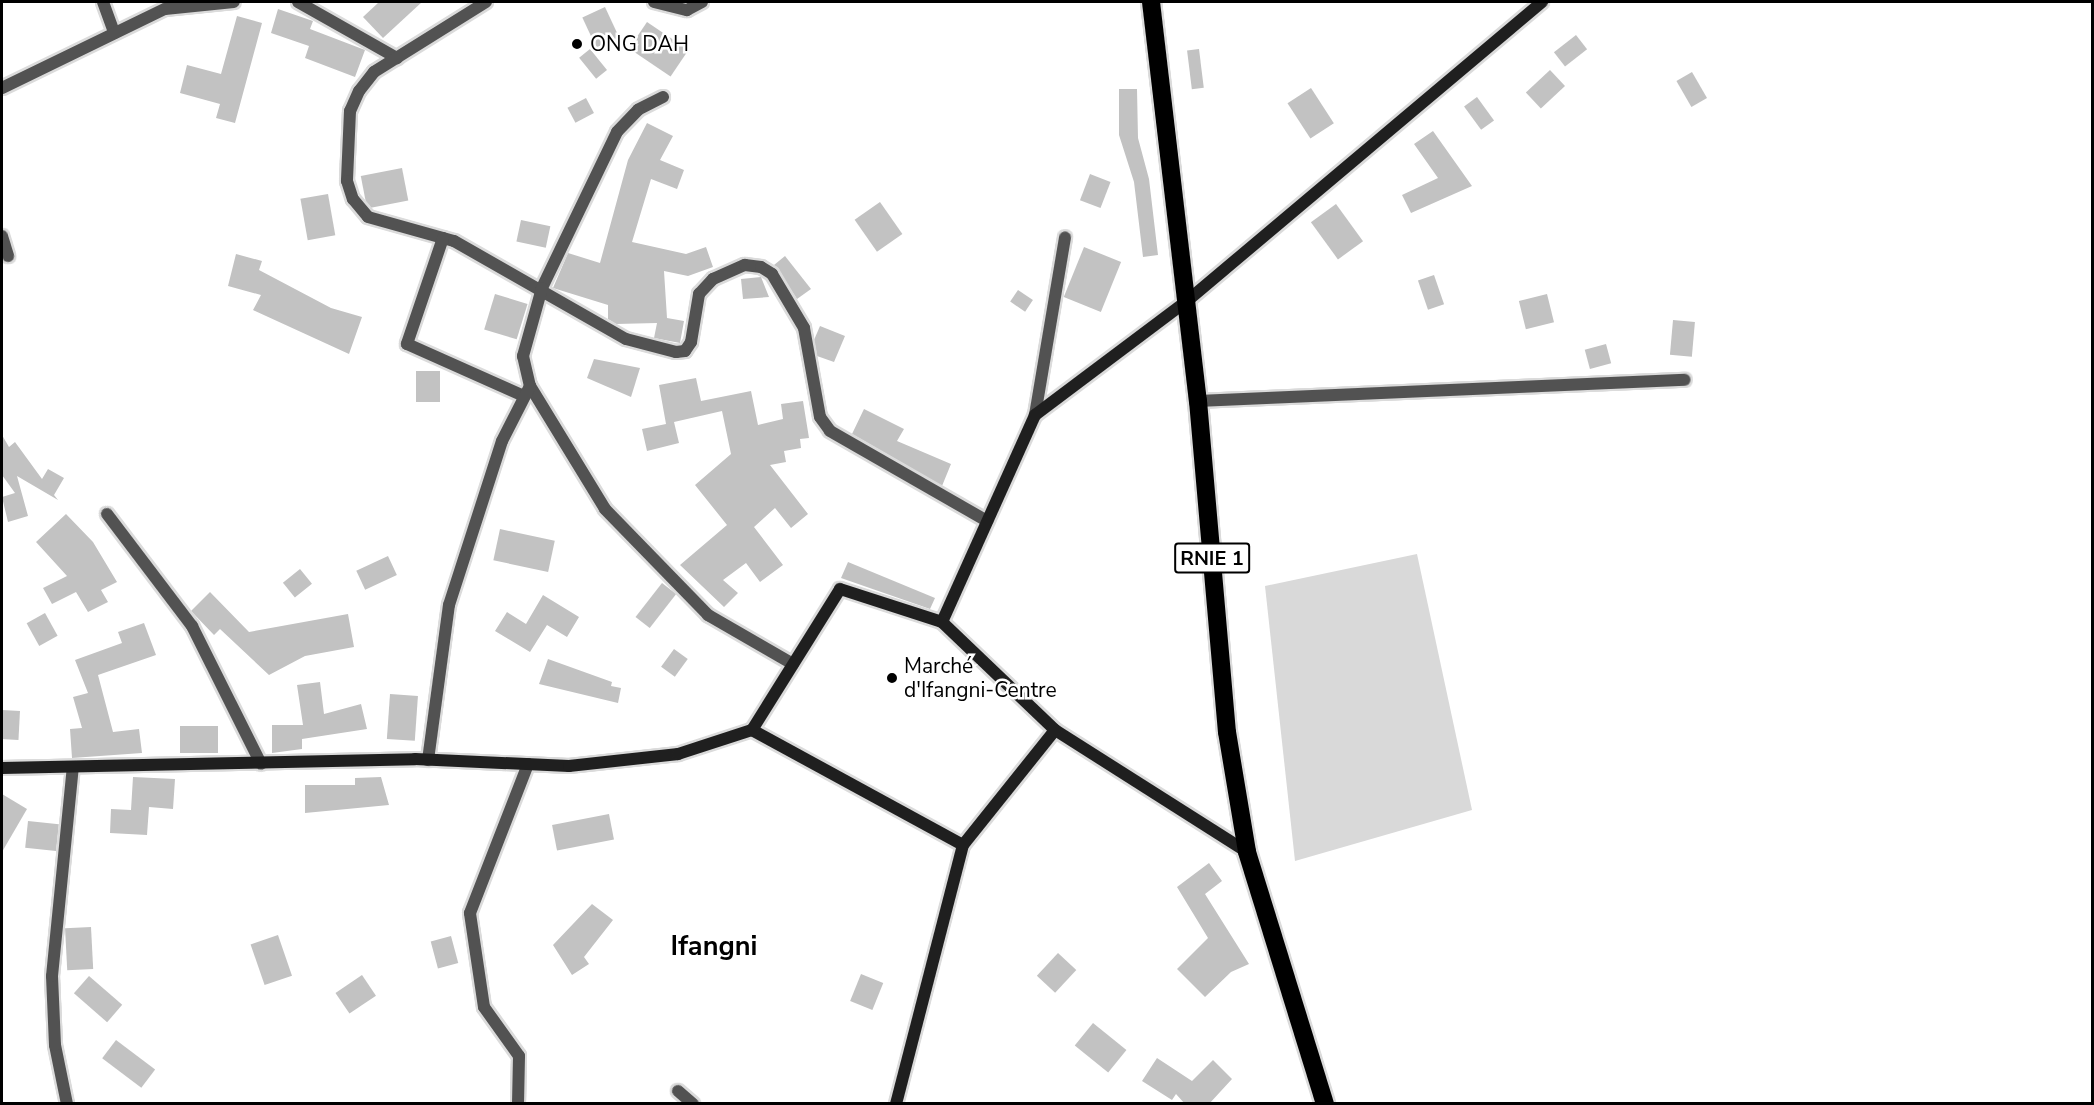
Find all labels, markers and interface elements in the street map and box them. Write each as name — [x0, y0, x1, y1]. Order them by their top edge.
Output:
place label: ONG DAH — [590, 31, 689, 57]
marker: ONG DAH — [568, 35, 586, 53]
road number: RNIE 1 — [1173, 541, 1251, 575]
place label: Marché d'Ifangni-Centre — [904, 653, 1057, 703]
marker: Marché d'Ifangni-Centre — [885, 671, 899, 685]
district label: Ifangni — [671, 931, 757, 963]

